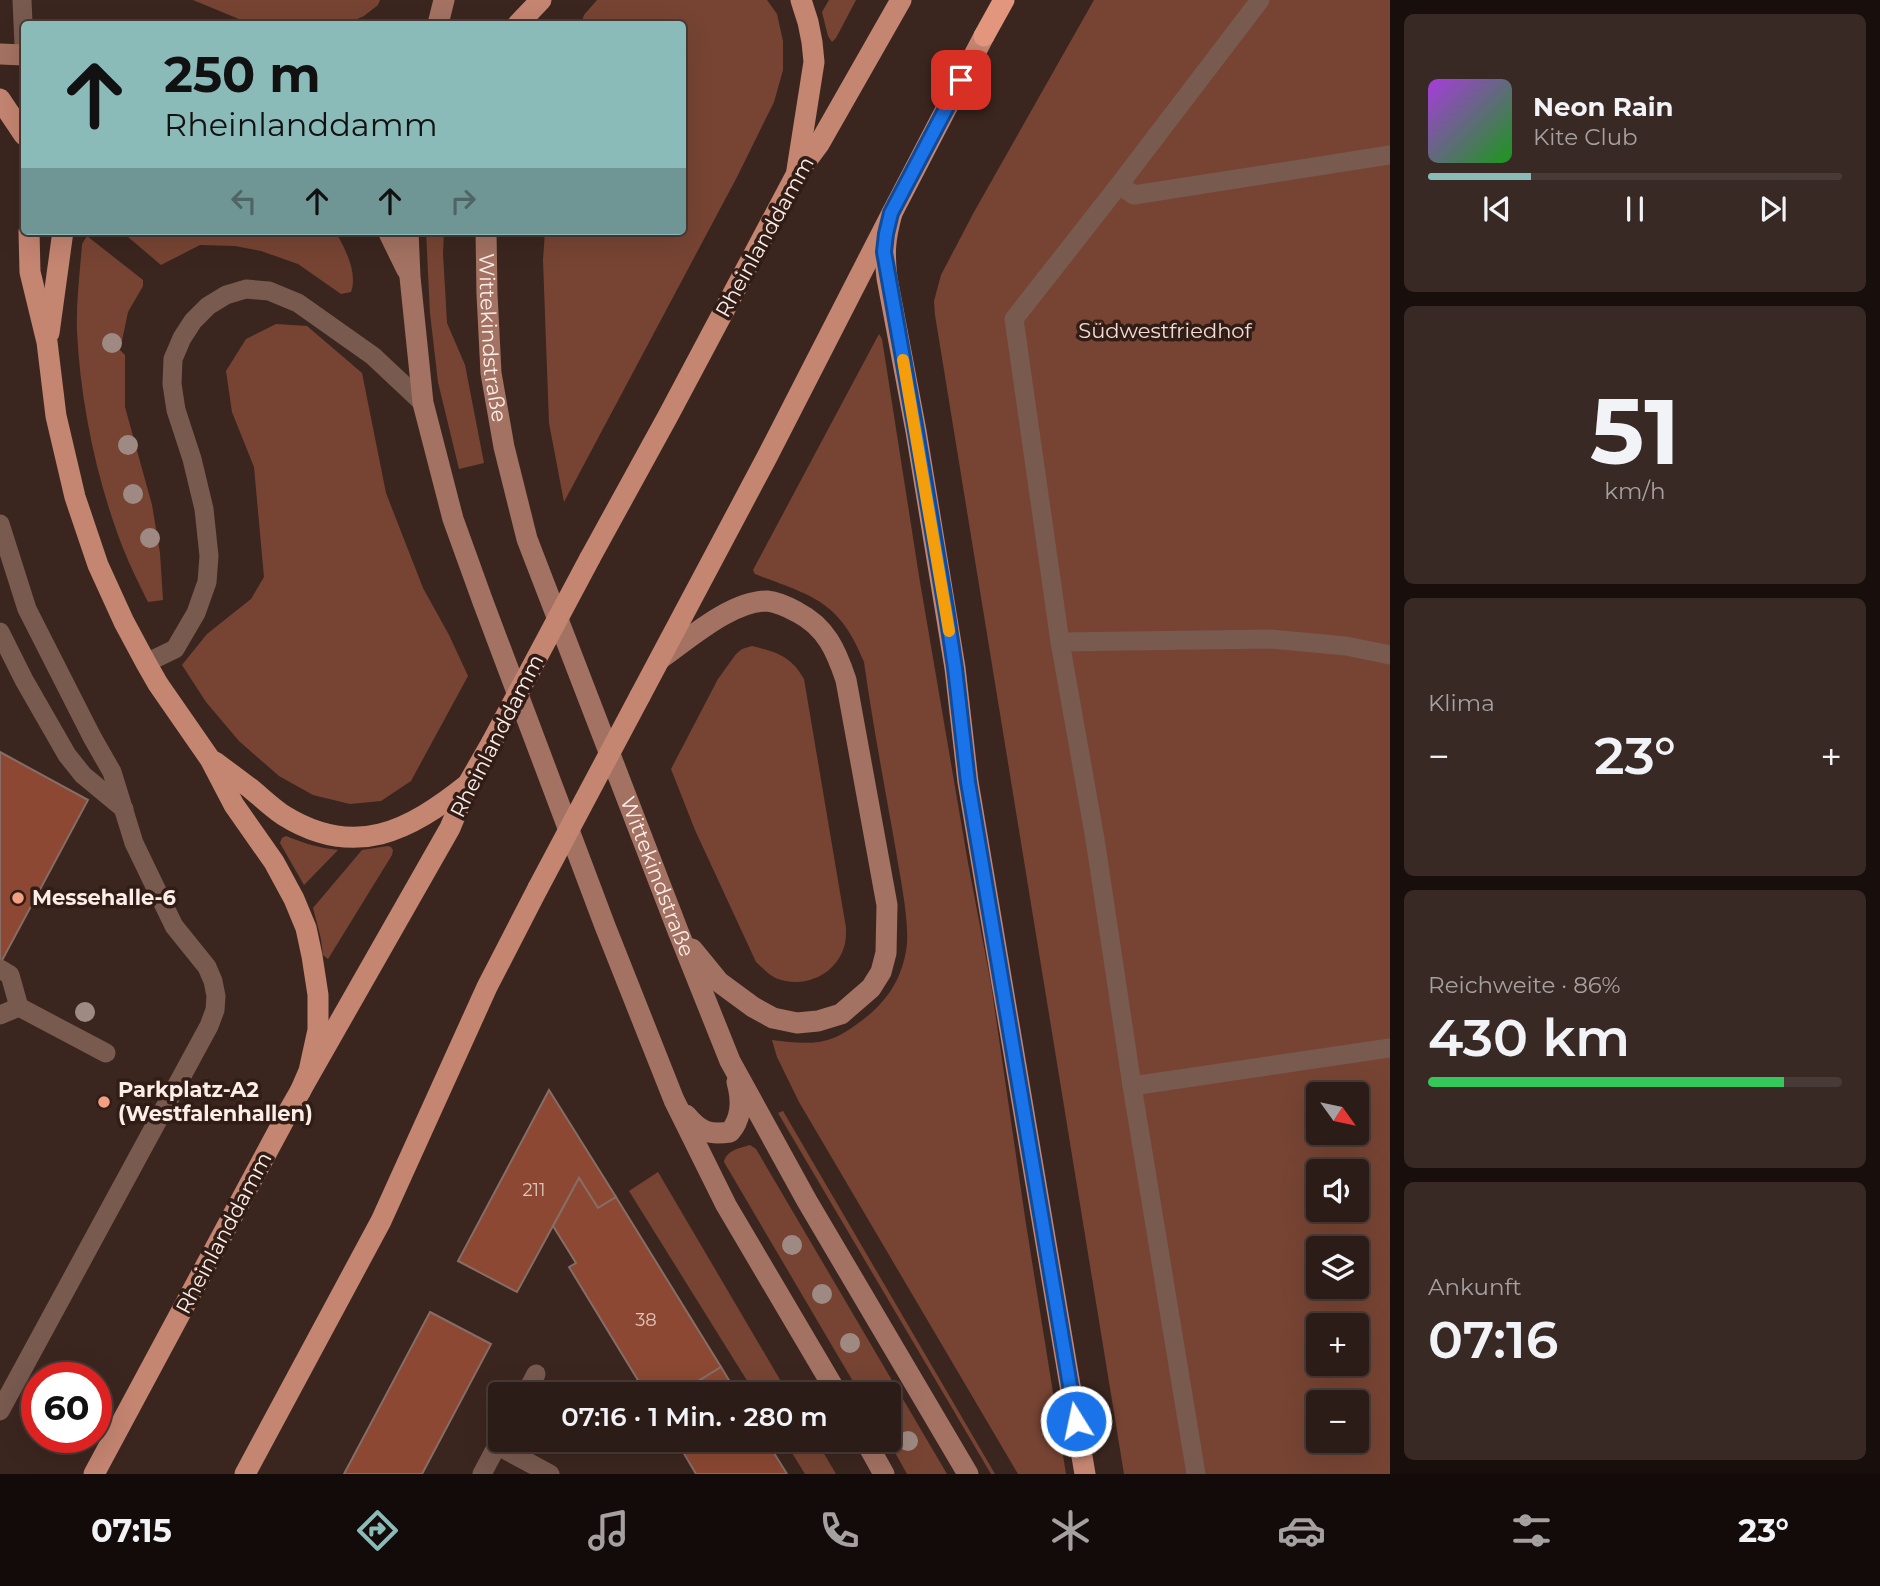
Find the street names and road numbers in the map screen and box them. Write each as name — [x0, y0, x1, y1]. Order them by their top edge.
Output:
street label: Rheinlanddamm — [710, 152, 819, 321]
street label: Wittekindstraße — [474, 253, 512, 424]
street label: Rheinlanddamm — [445, 650, 548, 821]
street label: Wittekindstraße — [615, 793, 700, 960]
street label: Rheinlanddamm — [170, 1148, 277, 1318]

